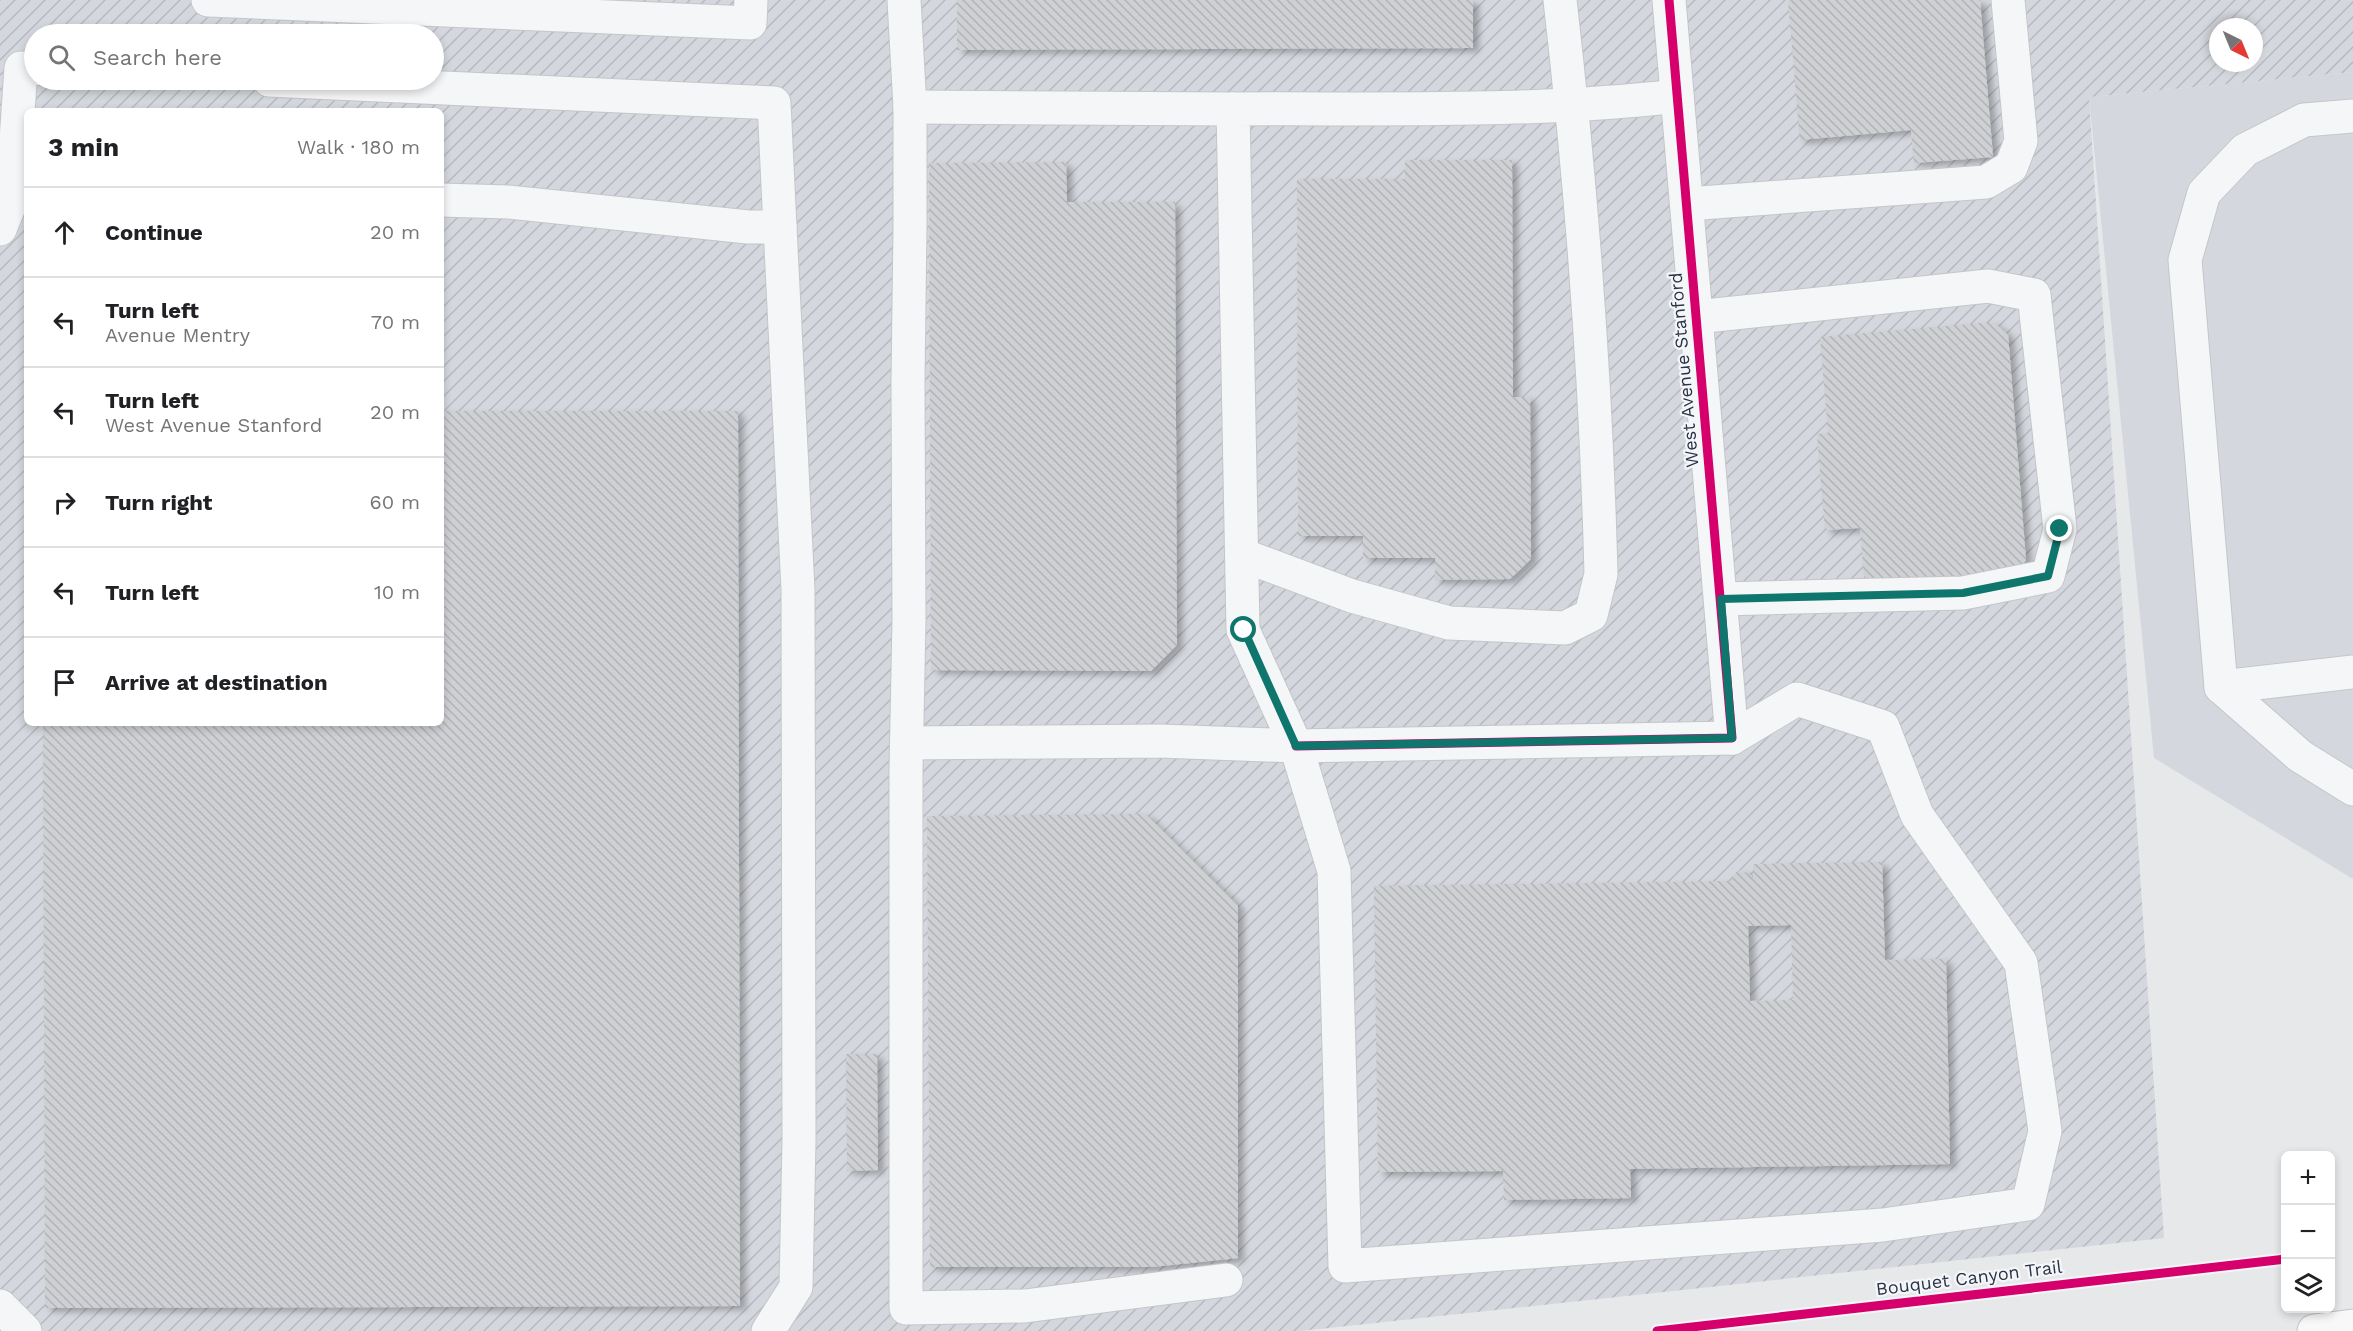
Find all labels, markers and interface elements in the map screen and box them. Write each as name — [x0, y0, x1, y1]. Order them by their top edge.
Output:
north arrow — [2209, 18, 2263, 72]
search box — [24, 24, 444, 90]
icon: search — [45, 41, 78, 74]
text: Search here — [93, 45, 222, 70]
text: 3 min — [48, 132, 119, 162]
text: Walk · 180 m — [297, 135, 420, 159]
icon: ahead — [48, 216, 81, 249]
text: Continue — [105, 220, 203, 245]
text: 20 m — [370, 220, 420, 244]
street label: West Avenue Stanford — [1665, 272, 1702, 468]
text: Turn left — [105, 298, 199, 323]
icon: left — [48, 306, 81, 339]
text: 70 m — [371, 310, 420, 334]
text: Avenue Mentry — [105, 323, 250, 347]
text: Turn left — [105, 388, 199, 413]
icon: left — [48, 396, 81, 429]
text: 20 m — [370, 400, 420, 424]
text: West Avenue Stanford — [105, 413, 322, 437]
icon: right — [48, 486, 81, 519]
text: Turn right — [105, 490, 212, 515]
text: 60 m — [370, 490, 420, 514]
route end — [2046, 515, 2072, 541]
icon: left — [48, 576, 81, 609]
text: Turn left — [105, 580, 199, 605]
text: 10 m — [374, 580, 420, 604]
route start — [1230, 616, 1256, 642]
icon: arrive — [48, 666, 81, 699]
text: Arrive at destination — [105, 670, 328, 695]
map controls — [2281, 1151, 2335, 1313]
button: + — [2281, 1151, 2335, 1205]
button: − — [2281, 1205, 2335, 1259]
street label: Bouquet Canyon Trail — [1875, 1256, 2064, 1299]
button: layers — [2281, 1259, 2335, 1313]

